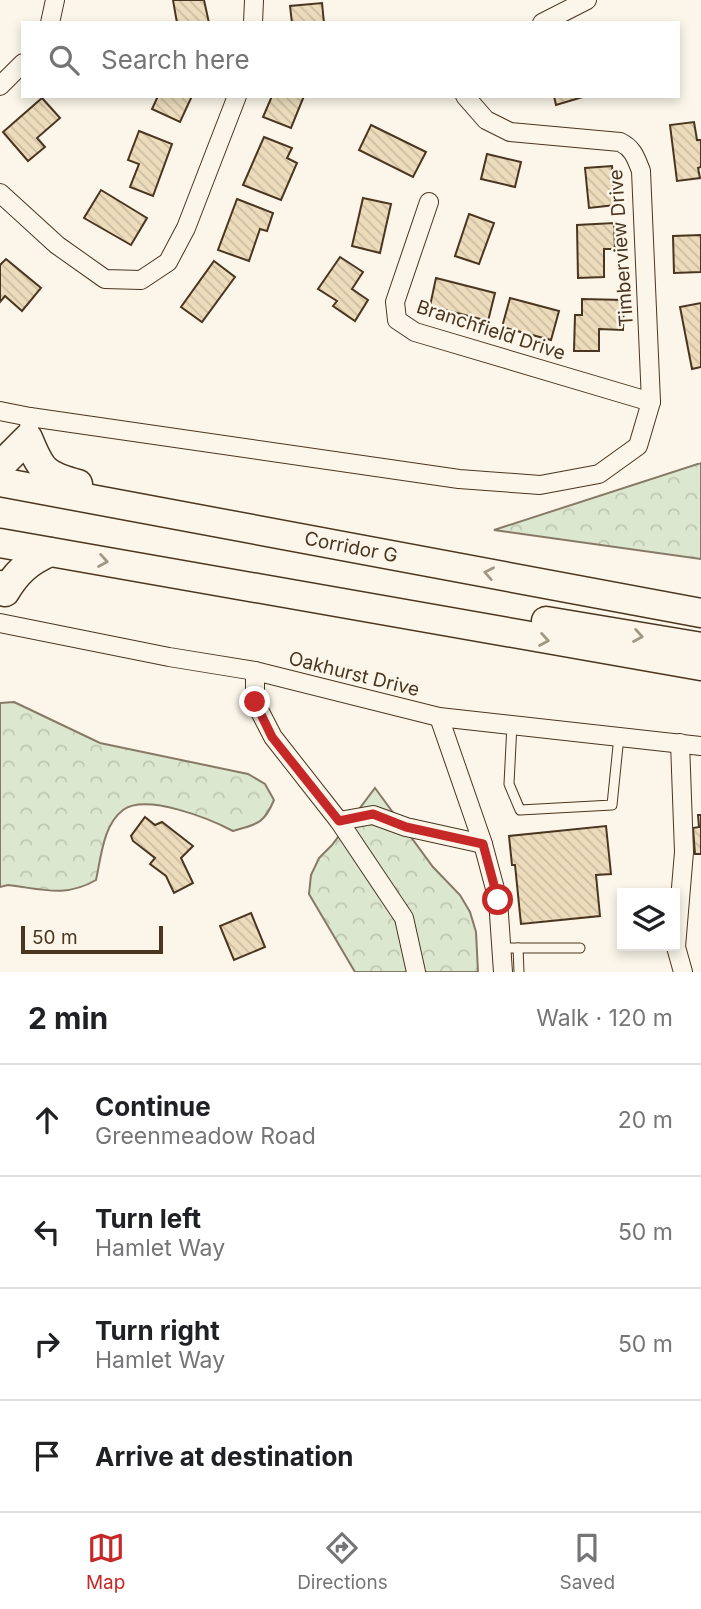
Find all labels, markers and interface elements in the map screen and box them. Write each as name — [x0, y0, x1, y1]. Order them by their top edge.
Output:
search box — [21, 21, 680, 98]
icon: search — [45, 41, 83, 79]
text: Search here — [101, 44, 250, 75]
street label: Timberview Drive — [604, 169, 638, 327]
street label: Branchfield Drive — [414, 295, 568, 365]
street label: Corridor G — [302, 527, 400, 567]
one-way arrow — [97, 553, 109, 568]
one-way arrow — [483, 566, 495, 581]
one-way arrow — [632, 628, 644, 643]
one-way arrow — [538, 632, 550, 647]
street label: Oakhurst Drive — [286, 647, 422, 701]
route end — [239, 686, 270, 717]
route start — [482, 884, 513, 915]
map controls — [617, 888, 680, 951]
button: layers — [617, 888, 680, 951]
scale bar — [21, 923, 163, 955]
text: 50 m — [32, 926, 78, 949]
text: 2 min — [28, 1000, 108, 1036]
text: Walk · 120 m — [536, 1004, 673, 1032]
text: Continue — [95, 1091, 211, 1122]
icon: ahead — [28, 1101, 66, 1139]
text: 20 m — [618, 1106, 673, 1134]
text: Greenmeadow Road — [95, 1122, 316, 1150]
text: Turn left — [95, 1203, 201, 1234]
icon: left — [28, 1213, 66, 1251]
text: 50 m — [618, 1218, 673, 1246]
text: Hamlet Way — [95, 1234, 225, 1262]
text: Turn right — [95, 1315, 220, 1346]
icon: right — [28, 1325, 66, 1363]
text: 50 m — [618, 1330, 673, 1358]
text: Hamlet Way — [95, 1346, 225, 1374]
icon: arrive — [28, 1437, 66, 1475]
text: Arrive at destination — [95, 1441, 354, 1472]
tab: Map — [86, 1529, 125, 1594]
tab: Directions — [297, 1529, 388, 1594]
tab: Saved — [559, 1529, 615, 1594]

